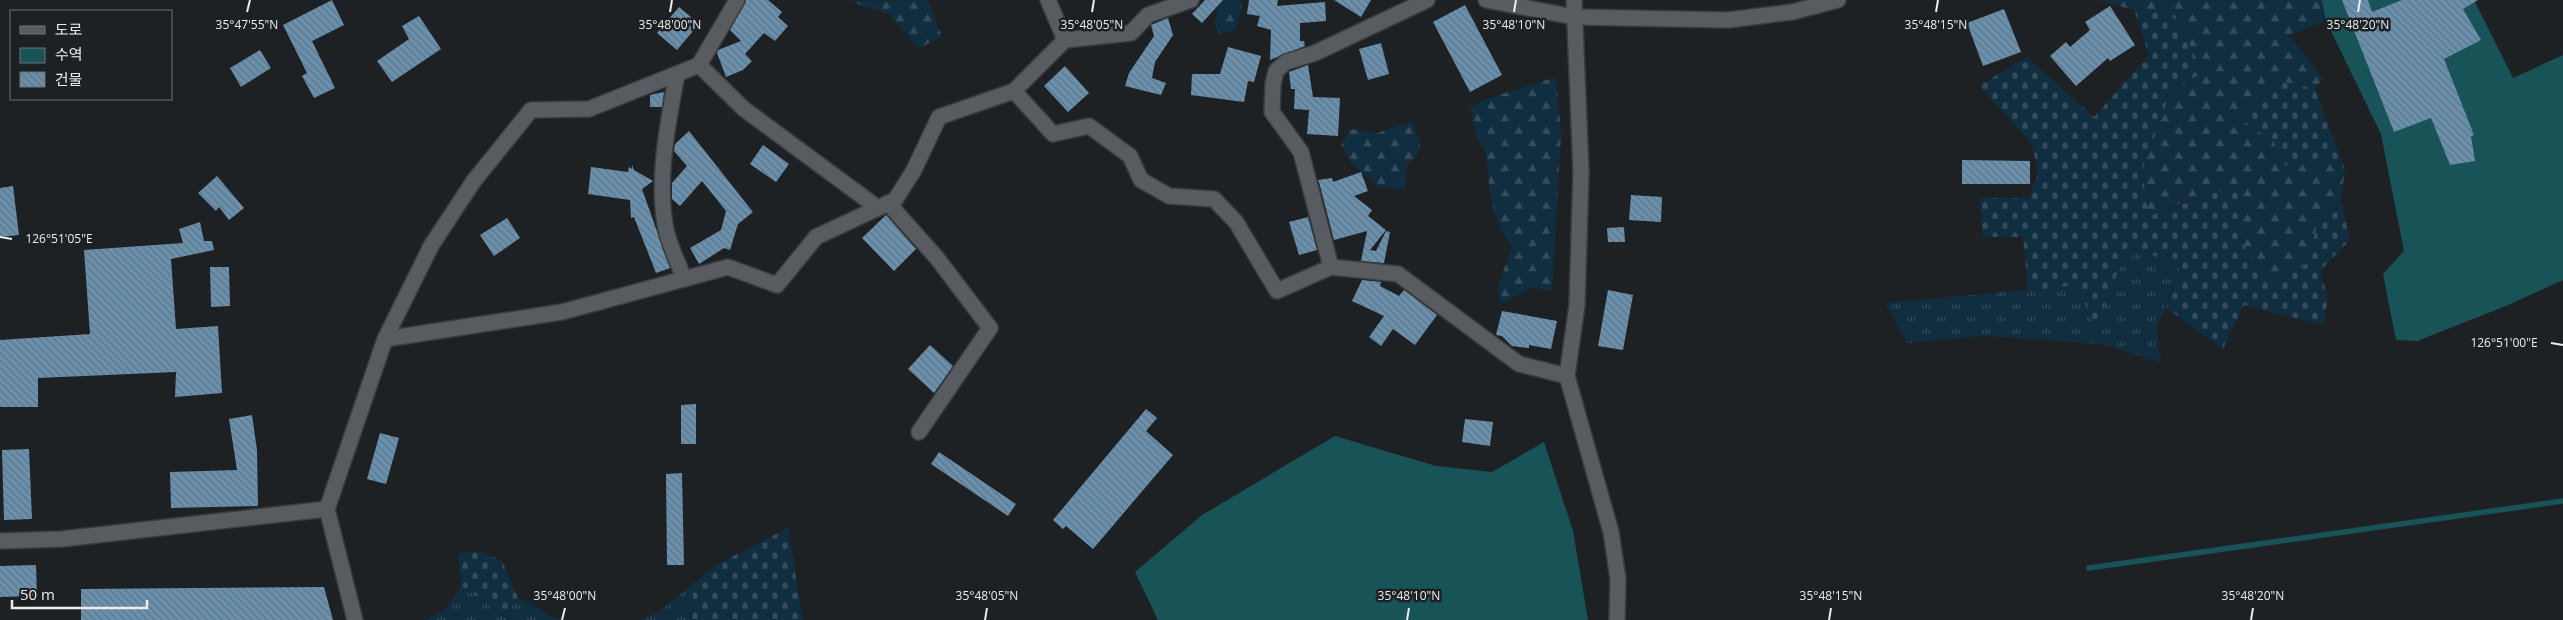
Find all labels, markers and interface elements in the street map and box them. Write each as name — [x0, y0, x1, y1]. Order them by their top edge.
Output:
legend — [10, 10, 172, 100]
text: 35°47'55"N — [216, 16, 278, 33]
text: 35°48'00"N — [639, 16, 701, 33]
text: 35°48'05"N — [1061, 16, 1123, 33]
text: 35°48'10"N — [1483, 16, 1545, 33]
text: 35°48'15"N — [1905, 16, 1967, 33]
text: 35°48'20"N — [2327, 16, 2389, 33]
text: 도로 — [55, 19, 83, 39]
text: 수역 — [55, 44, 83, 64]
text: 건물 — [55, 69, 83, 89]
text: 126°51'05"E — [25, 230, 93, 247]
text: 126°51'00"E — [2470, 334, 2538, 351]
scale bar — [12, 578, 148, 610]
text: 50 m — [20, 584, 55, 604]
text: 35°48'00"N — [534, 587, 596, 604]
text: 35°48'05"N — [956, 587, 1018, 604]
text: 35°48'10"N — [1378, 587, 1440, 604]
text: 35°48'15"N — [1800, 587, 1862, 604]
text: 35°48'20"N — [2222, 587, 2284, 604]

